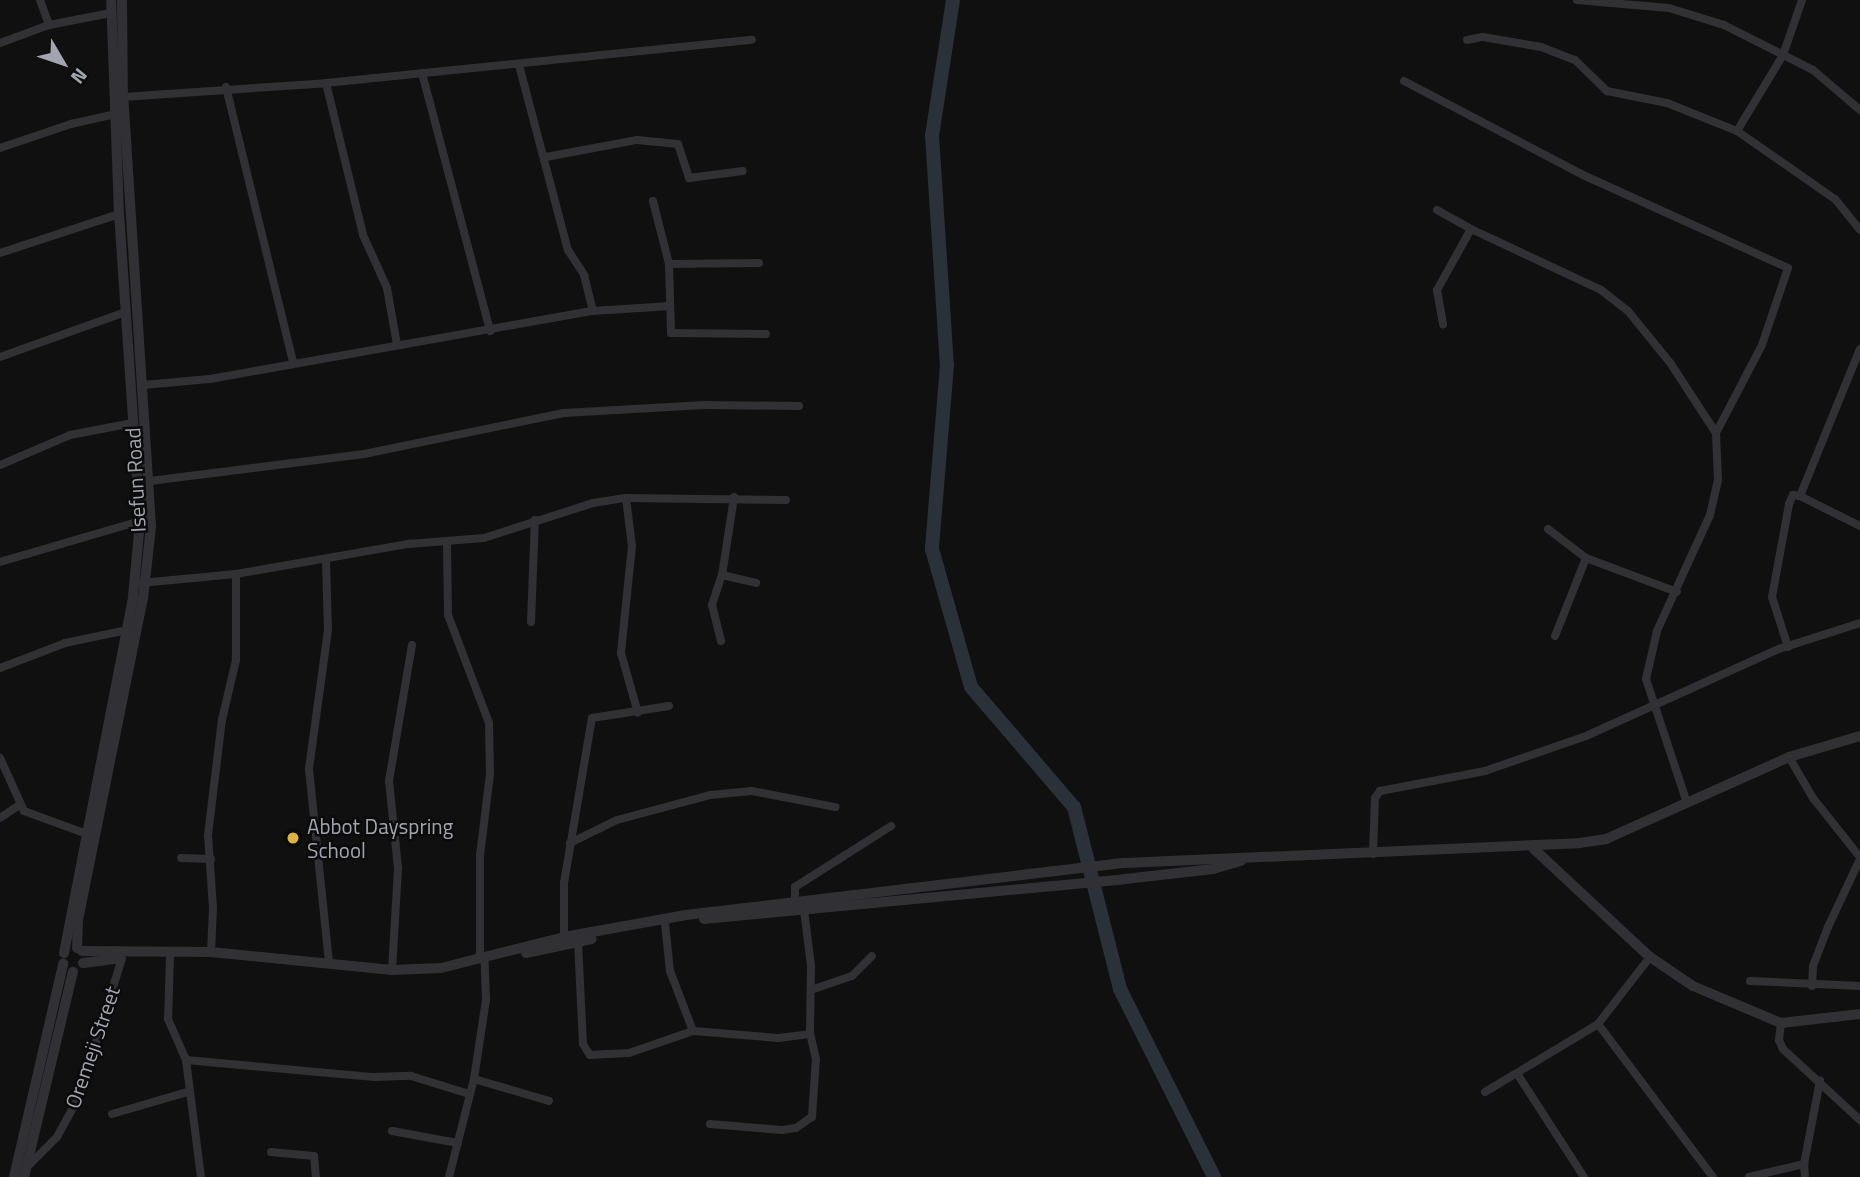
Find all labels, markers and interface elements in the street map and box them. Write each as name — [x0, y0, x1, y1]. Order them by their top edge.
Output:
north arrow — [28, 28, 98, 98]
text: N — [64, 62, 95, 91]
street label: Isefun Road — [120, 427, 150, 533]
place label: Abbot Dayspring School — [307, 813, 453, 863]
marker: Abbot Dayspring School — [285, 830, 301, 846]
street label: Oremeji Street — [59, 983, 125, 1111]

